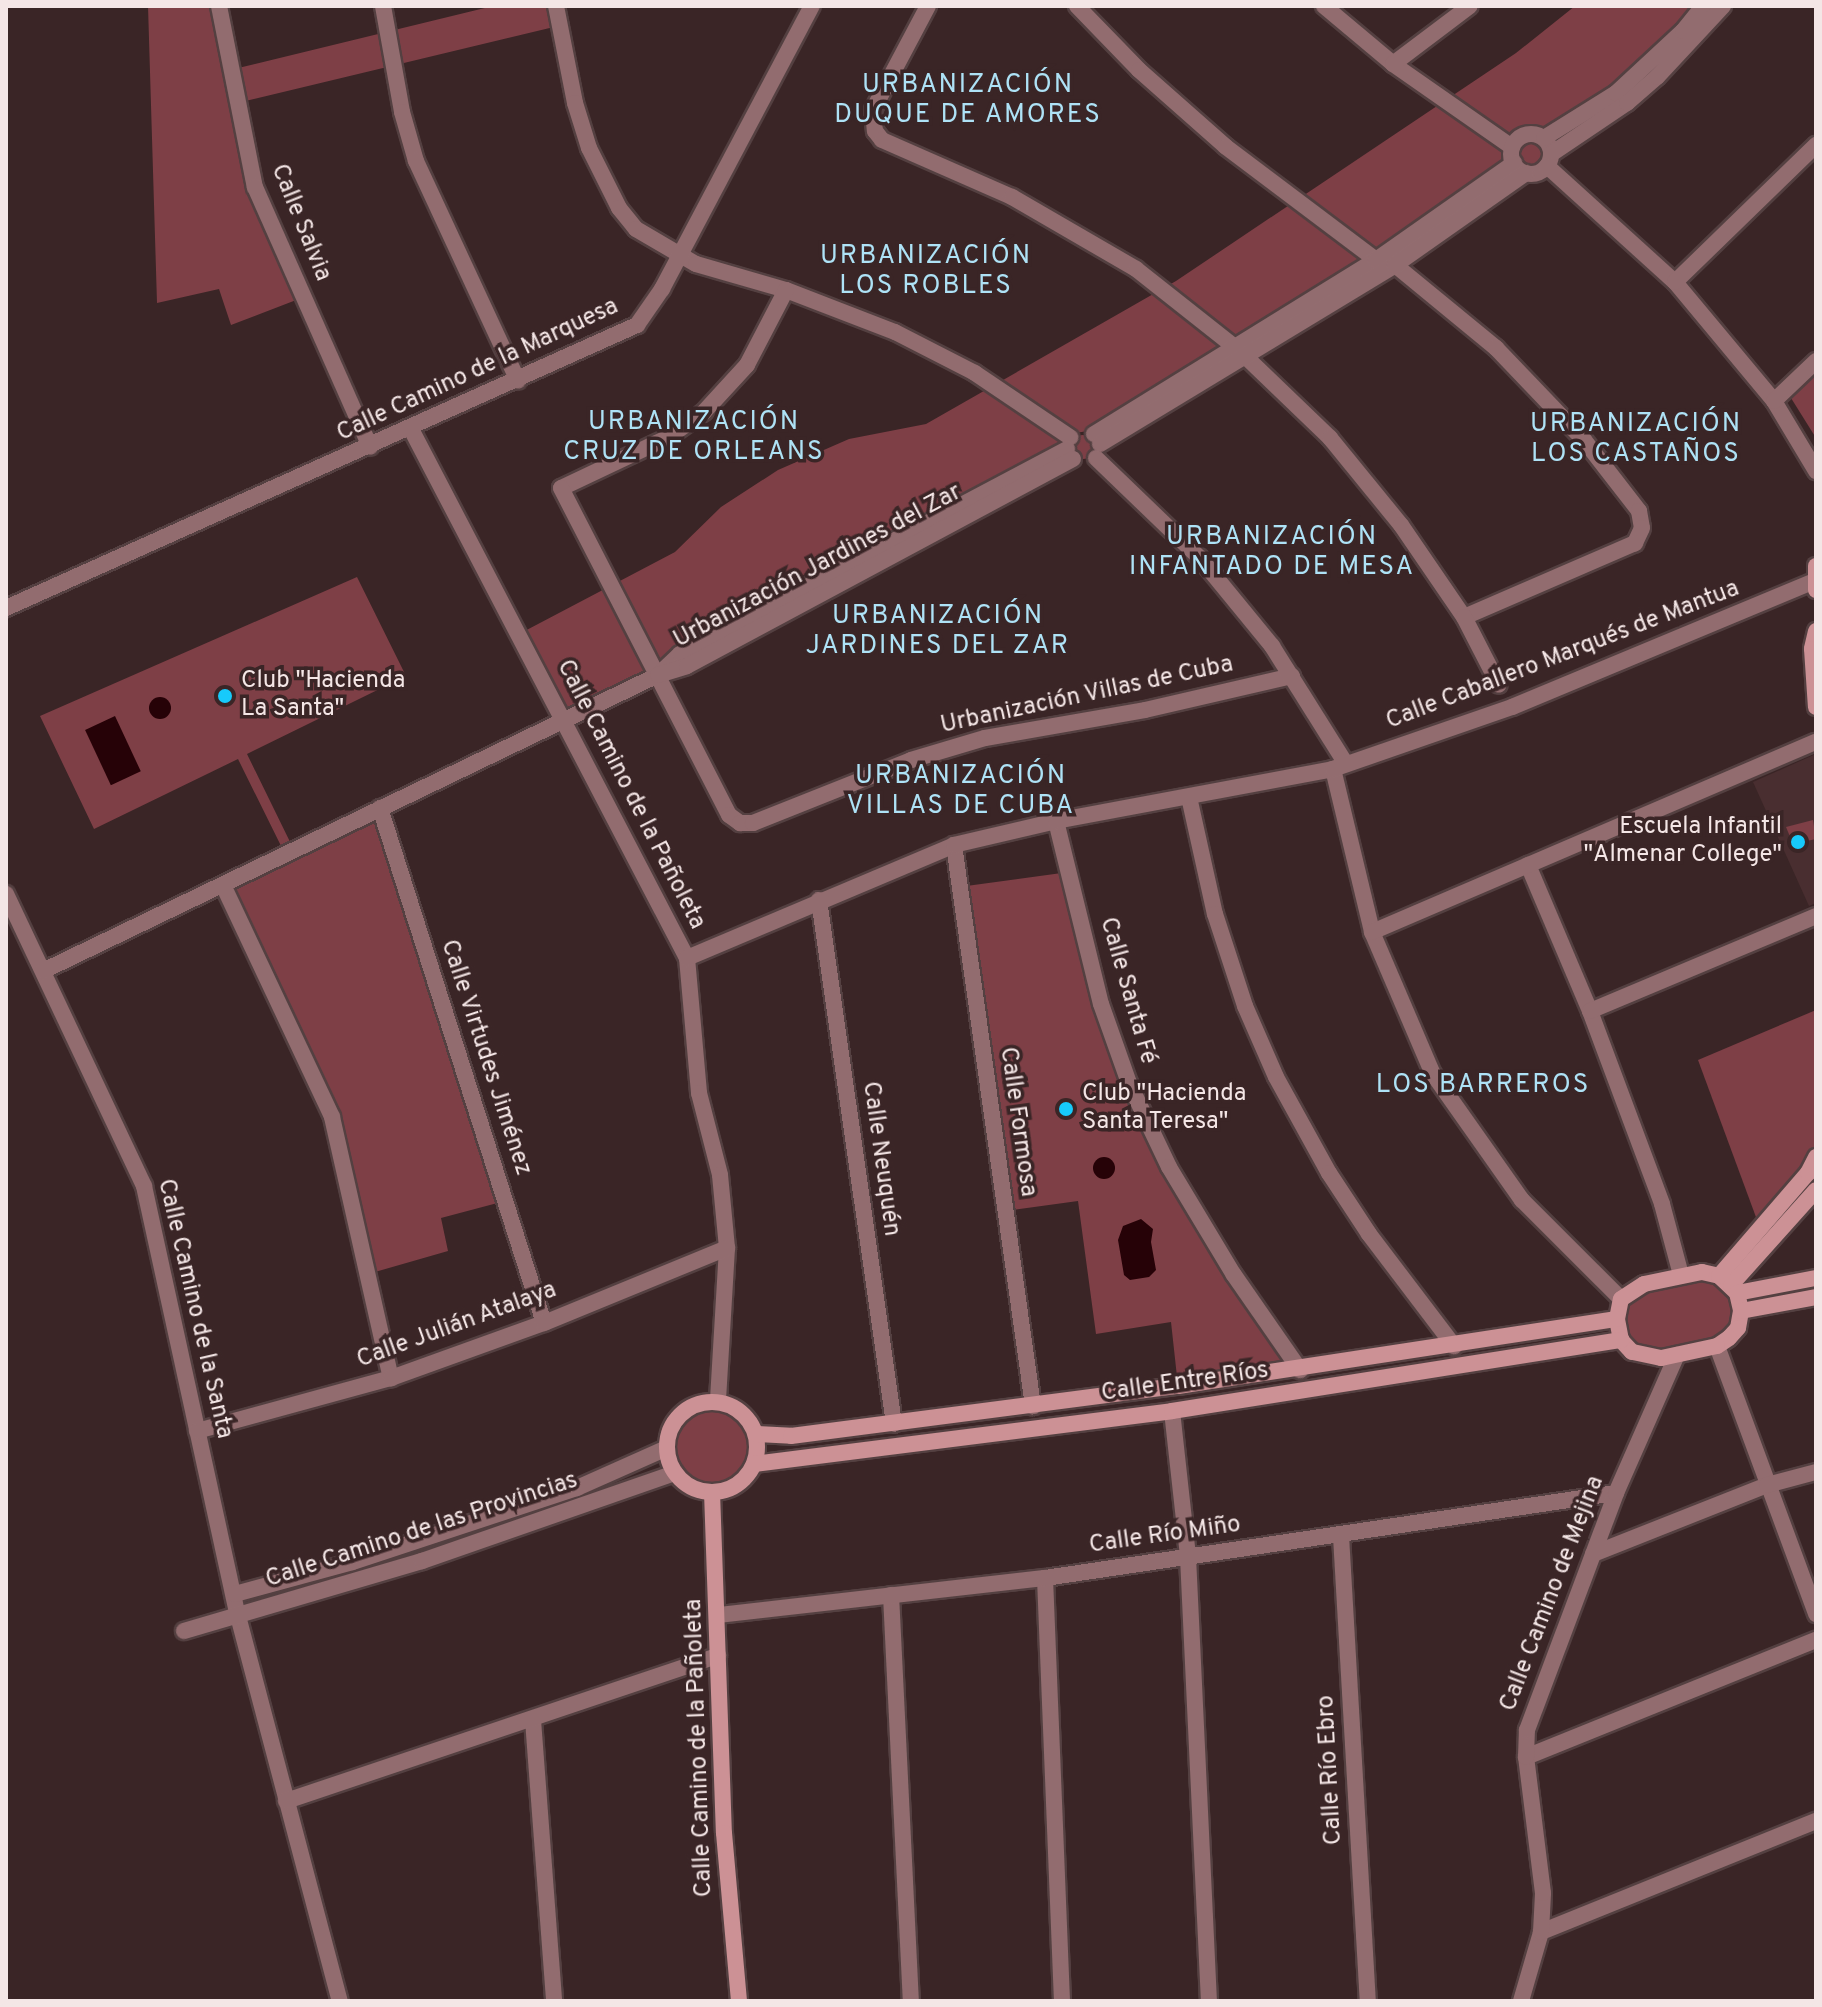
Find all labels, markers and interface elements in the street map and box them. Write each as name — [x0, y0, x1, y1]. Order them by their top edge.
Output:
district label: URBANIZACIÓN DUQUE DE AMORES — [834, 70, 1102, 132]
street label: Calle Salvia — [264, 160, 336, 286]
district label: URBANIZACIÓN LOS ROBLES — [820, 241, 1032, 302]
street label: Calle Camino de la Marquesa — [333, 293, 623, 449]
district label: URBANIZACIÓN CRUZ DE ORLEANS — [563, 407, 825, 468]
district label: URBANIZACIÓN LOS CASTAÑOS — [1530, 409, 1742, 470]
street label: Urbanización Jardines del Zar — [669, 479, 967, 655]
district label: URBANIZACIÓN INFANTADO DE MESA — [1129, 522, 1415, 584]
street label: Calle Caballero Marqués de Mantua — [1382, 575, 1744, 737]
district label: URBANIZACIÓN JARDINES DEL ZAR — [806, 601, 1070, 662]
street label: Urbanización Villas de Cuba — [938, 651, 1236, 741]
street label: Calle Camino de la Pañoleta — [549, 655, 711, 935]
place label: Club "Hacienda La Santa" — [241, 668, 405, 724]
marker: Club "Hacienda La Santa" — [216, 687, 234, 705]
district label: URBANIZACIÓN VILLAS DE CUBA — [847, 761, 1075, 822]
place label: Escuela Infantil "Almenar College" — [1583, 814, 1782, 870]
marker: Escuela Infantil "Almenar College" — [1789, 833, 1807, 851]
street label: Calle Santa Fé — [1092, 914, 1162, 1068]
street label: Calle Virtudes Jiménez — [433, 936, 537, 1180]
street label: Calle Formosa — [992, 1045, 1042, 1199]
district label: LOS BARREROS — [1376, 1070, 1590, 1102]
street label: Calle Neuquén — [855, 1080, 905, 1238]
place label: Club "Hacienda Santa Teresa" — [1082, 1081, 1246, 1137]
marker: Club "Hacienda Santa Teresa" — [1057, 1100, 1075, 1118]
street label: Calle Camino de la Santa — [150, 1176, 238, 1442]
street label: Calle Julián Atalaya — [353, 1276, 561, 1376]
street label: Calle Entre Ríos — [1100, 1357, 1270, 1409]
street label: Calle Camino de las Provincias — [262, 1467, 582, 1595]
street label: Calle Camino de Mejina — [1495, 1472, 1611, 1716]
street label: Calle Río Miño — [1087, 1511, 1243, 1561]
street label: Calle Camino de la Pañoleta — [680, 1598, 720, 1898]
street label: Calle Río Ebro — [1313, 1694, 1349, 1846]

